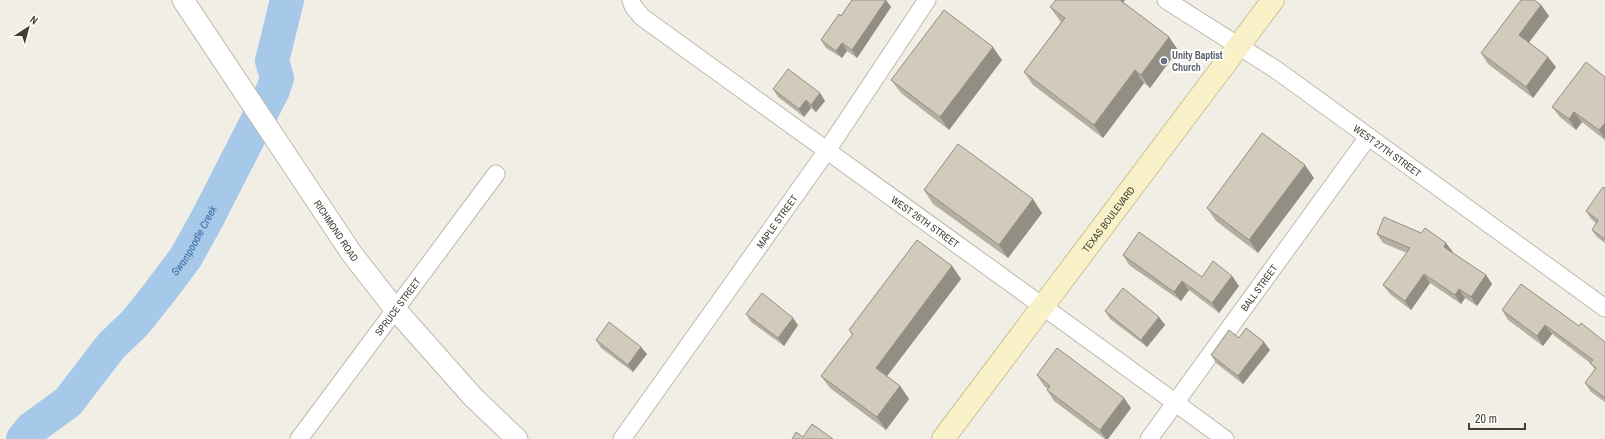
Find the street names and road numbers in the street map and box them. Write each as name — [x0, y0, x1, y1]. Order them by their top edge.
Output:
street label: WEST 27TH STREET — [1351, 122, 1424, 180]
street label: TEXAS BOULEVARD — [1080, 184, 1138, 255]
street label: MAPLE STREET — [754, 192, 801, 251]
street label: WEST 26TH STREET — [889, 193, 962, 251]
street label: RICHMOND ROAD — [311, 198, 361, 264]
street label: BALL STREET — [1238, 262, 1280, 314]
street label: SPRUCE STREET — [372, 275, 424, 338]

